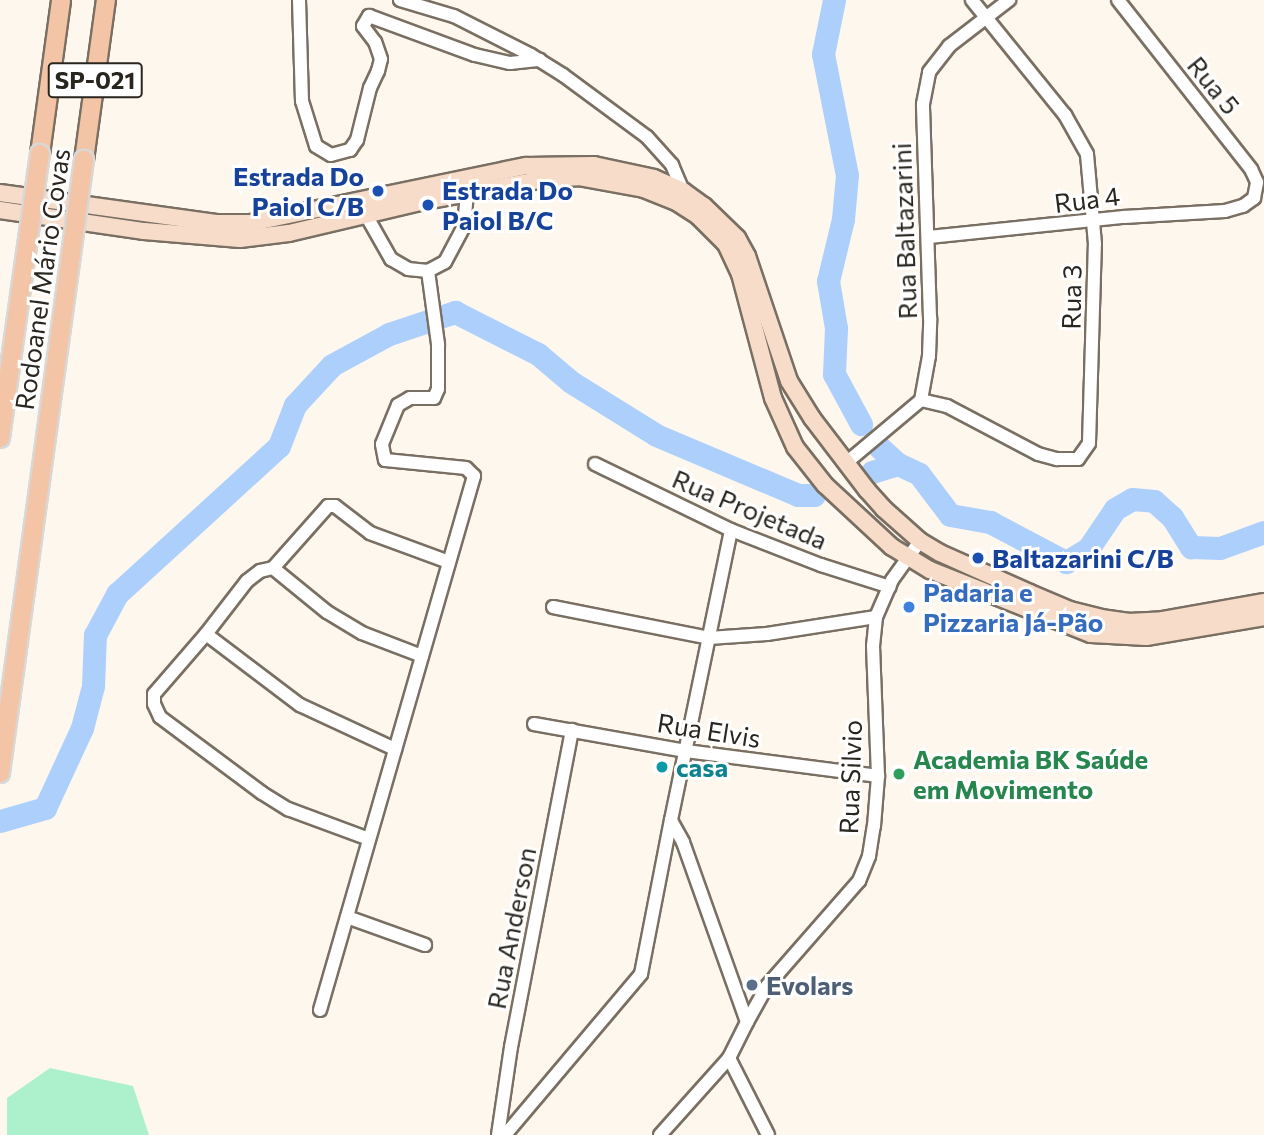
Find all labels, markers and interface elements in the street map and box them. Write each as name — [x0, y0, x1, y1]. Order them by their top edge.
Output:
street label: Rua 5 — [1181, 50, 1247, 120]
road number: SP-021 — [46, 60, 144, 100]
street label: Rua Baltazarini — [885, 142, 923, 320]
street label: Rodoanel Mário Covas — [8, 146, 76, 412]
place label: Estrada Do Paiol C/B — [233, 160, 364, 222]
place label: Estrada Do Paiol B/C — [442, 174, 573, 235]
street label: Rua 4 — [1052, 179, 1122, 219]
marker: Estrada Do Paiol C/B — [370, 183, 386, 199]
marker: Estrada Do Paiol B/C — [420, 197, 436, 213]
street label: Rua 3 — [1055, 264, 1087, 330]
street label: Rua Projetada — [668, 462, 832, 556]
place label: Baltazarini C/B — [992, 542, 1174, 574]
marker: Baltazarini C/B — [970, 550, 986, 566]
place label: Padaria e Pizzaria Já-Pão — [923, 576, 1103, 638]
marker: Padaria e Pizzaria Já-Pão — [901, 599, 917, 615]
street label: Rua Elvis — [655, 706, 763, 754]
street label: Rua Silvio — [832, 719, 868, 835]
place label: Academia BK Saúde em Movimento — [913, 743, 1148, 804]
place label: casa — [676, 751, 728, 783]
marker: casa — [654, 759, 670, 775]
marker: Academia BK Saúde em Movimento — [891, 766, 907, 782]
street label: Rua Anderson — [480, 844, 542, 1012]
place label: Evolars — [766, 969, 853, 1001]
marker: Evolars — [744, 977, 760, 993]

